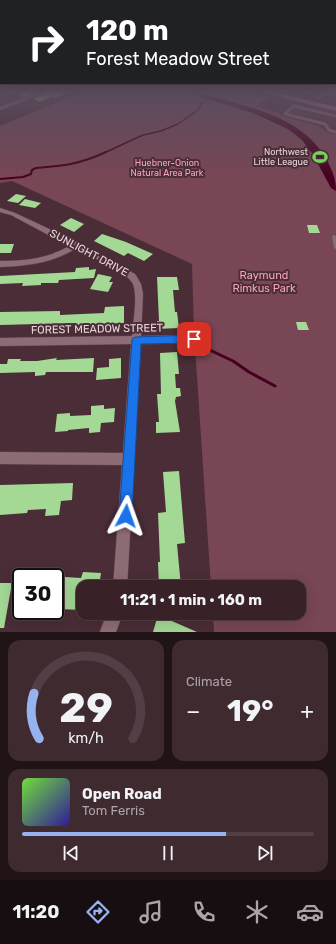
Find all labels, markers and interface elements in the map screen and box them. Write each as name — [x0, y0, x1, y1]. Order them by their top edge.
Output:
text: 120 m — [86, 14, 169, 47]
icon: right — [20, 16, 72, 68]
text: Forest Meadow Street — [86, 48, 270, 70]
place label: Northwest Little League — [253, 147, 308, 167]
sports icon: Northwest Little League — [311, 148, 329, 166]
park label: Huebner-Onion Natural Area Park — [131, 158, 204, 178]
street label: SUNLIGHT DRIVE — [47, 227, 131, 279]
park label: Raymund Rimkus Park — [232, 269, 296, 295]
street label: FOREST MEADOW STREET — [31, 321, 164, 337]
pin — [177, 322, 211, 356]
icon: arrive — [183, 328, 205, 350]
position arrow — [105, 495, 147, 537]
speed limit sign: 30 — [12, 568, 64, 620]
text: 11:21 · 1 min · 160 m — [120, 591, 262, 609]
text: Climate — [186, 674, 232, 689]
text: 29 — [59, 682, 113, 731]
text: 19° — [227, 693, 274, 729]
text: − — [186, 698, 200, 725]
text: + — [300, 698, 314, 725]
text: km/h — [68, 729, 104, 746]
text: Open Road — [82, 785, 162, 803]
text: Tom Ferris — [82, 803, 145, 818]
icon: previous — [60, 842, 82, 864]
icon: pause — [157, 842, 179, 864]
icon: next — [254, 842, 276, 864]
icon: directions — [84, 898, 112, 926]
icon: music — [137, 898, 165, 926]
icon: phone — [190, 898, 218, 926]
icon: climate — [243, 898, 271, 926]
icon: car — [296, 898, 324, 926]
text: 11:20 — [12, 901, 60, 923]

